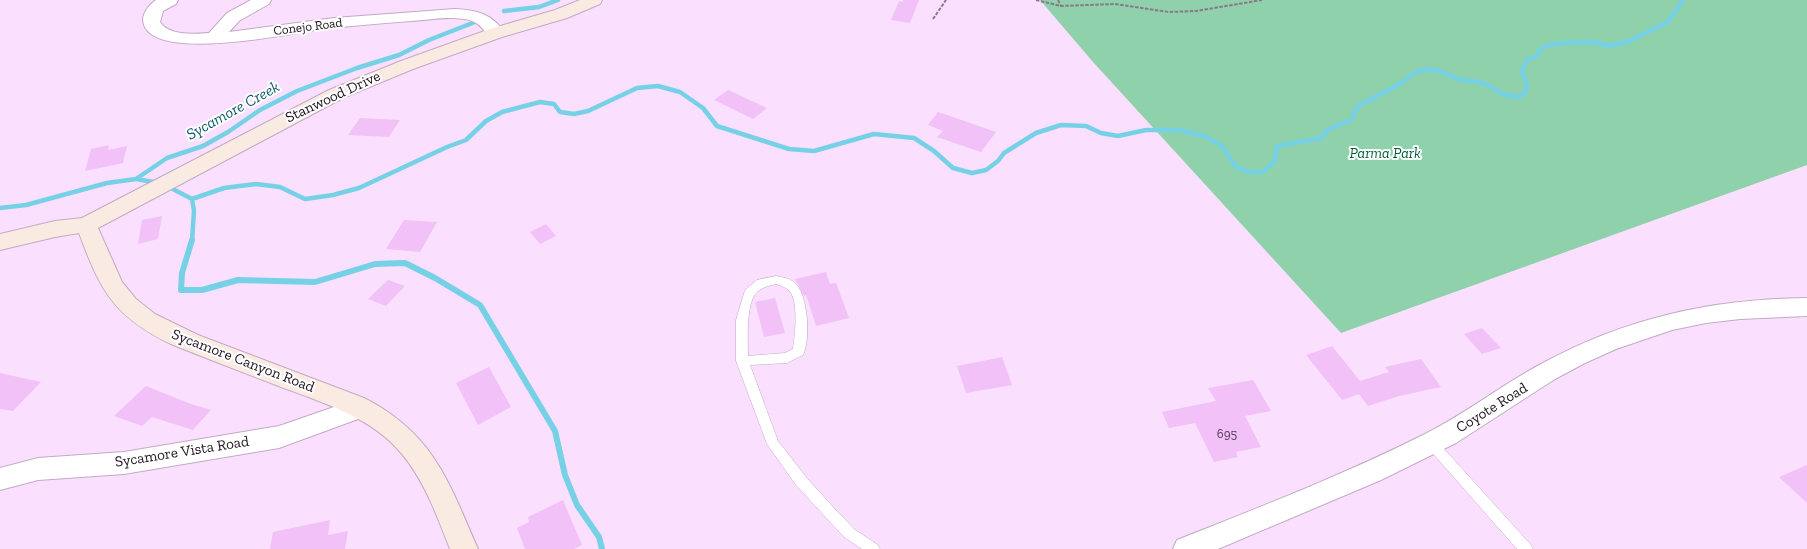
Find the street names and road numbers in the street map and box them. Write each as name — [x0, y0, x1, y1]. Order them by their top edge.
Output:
street label: Conejo Road — [273, 15, 343, 39]
street label: Stanwood Drive — [283, 67, 383, 127]
street label: Sycamore Canyon Road — [169, 325, 317, 397]
street label: Coyote Road — [1453, 379, 1531, 437]
street label: Sycamore Vista Road — [114, 433, 250, 471]

